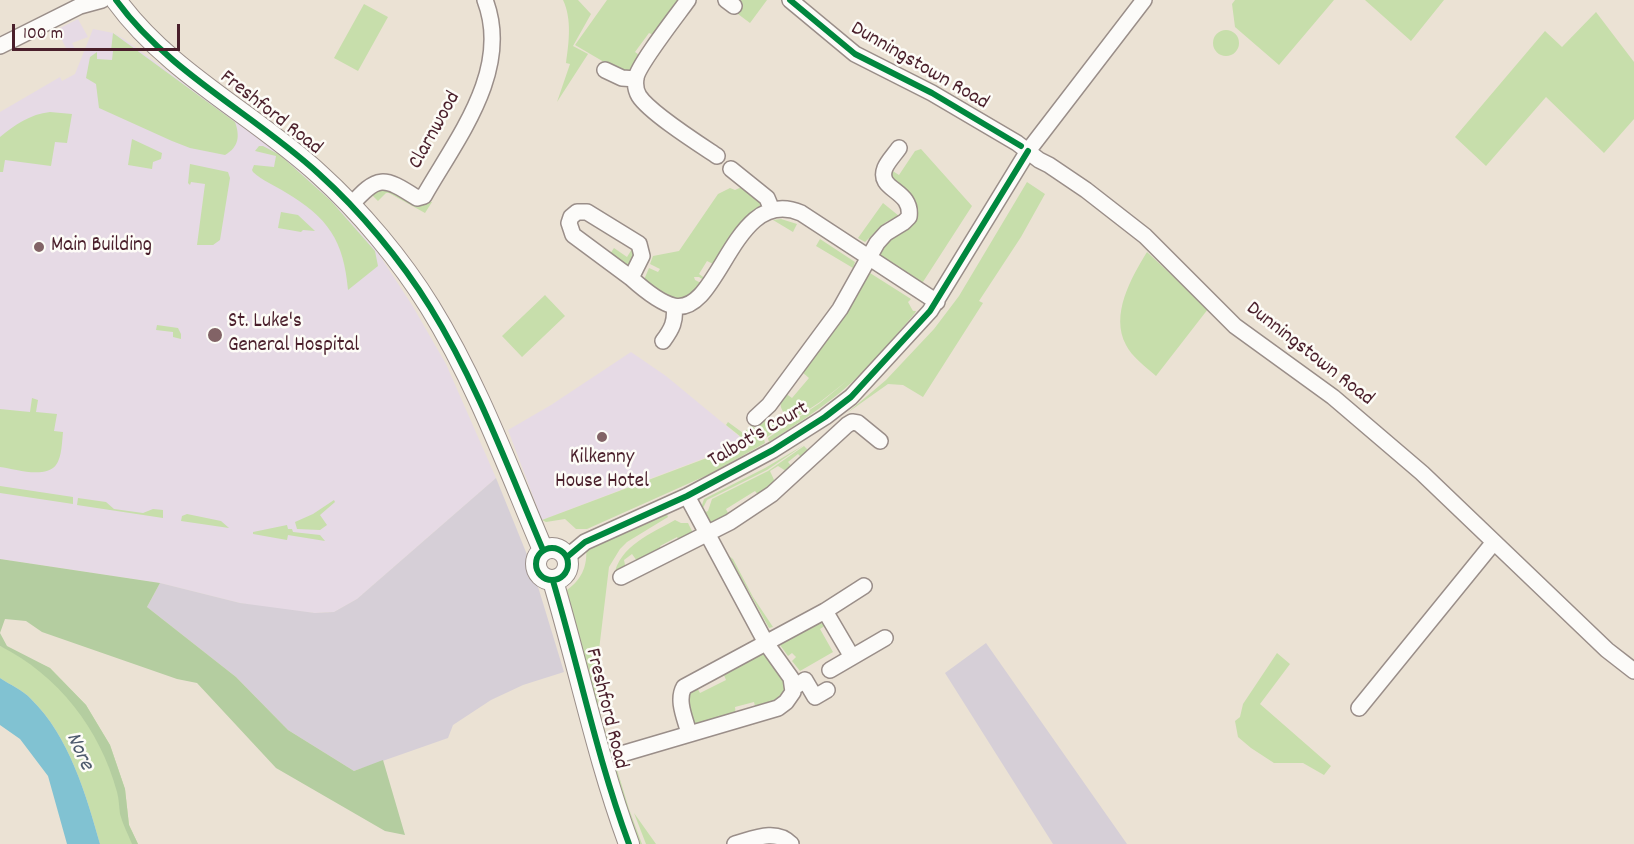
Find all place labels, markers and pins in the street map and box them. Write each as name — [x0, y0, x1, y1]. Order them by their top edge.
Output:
place label: Main Building — [51, 234, 152, 260]
marker: Main Building — [32, 240, 46, 254]
place label: St. Luke's General Hospital — [228, 310, 359, 360]
marker: St. Luke's General Hospital — [206, 326, 224, 344]
marker: Kilkenny House Hotel — [595, 430, 609, 444]
place label: Kilkenny House Hotel — [555, 446, 649, 496]

